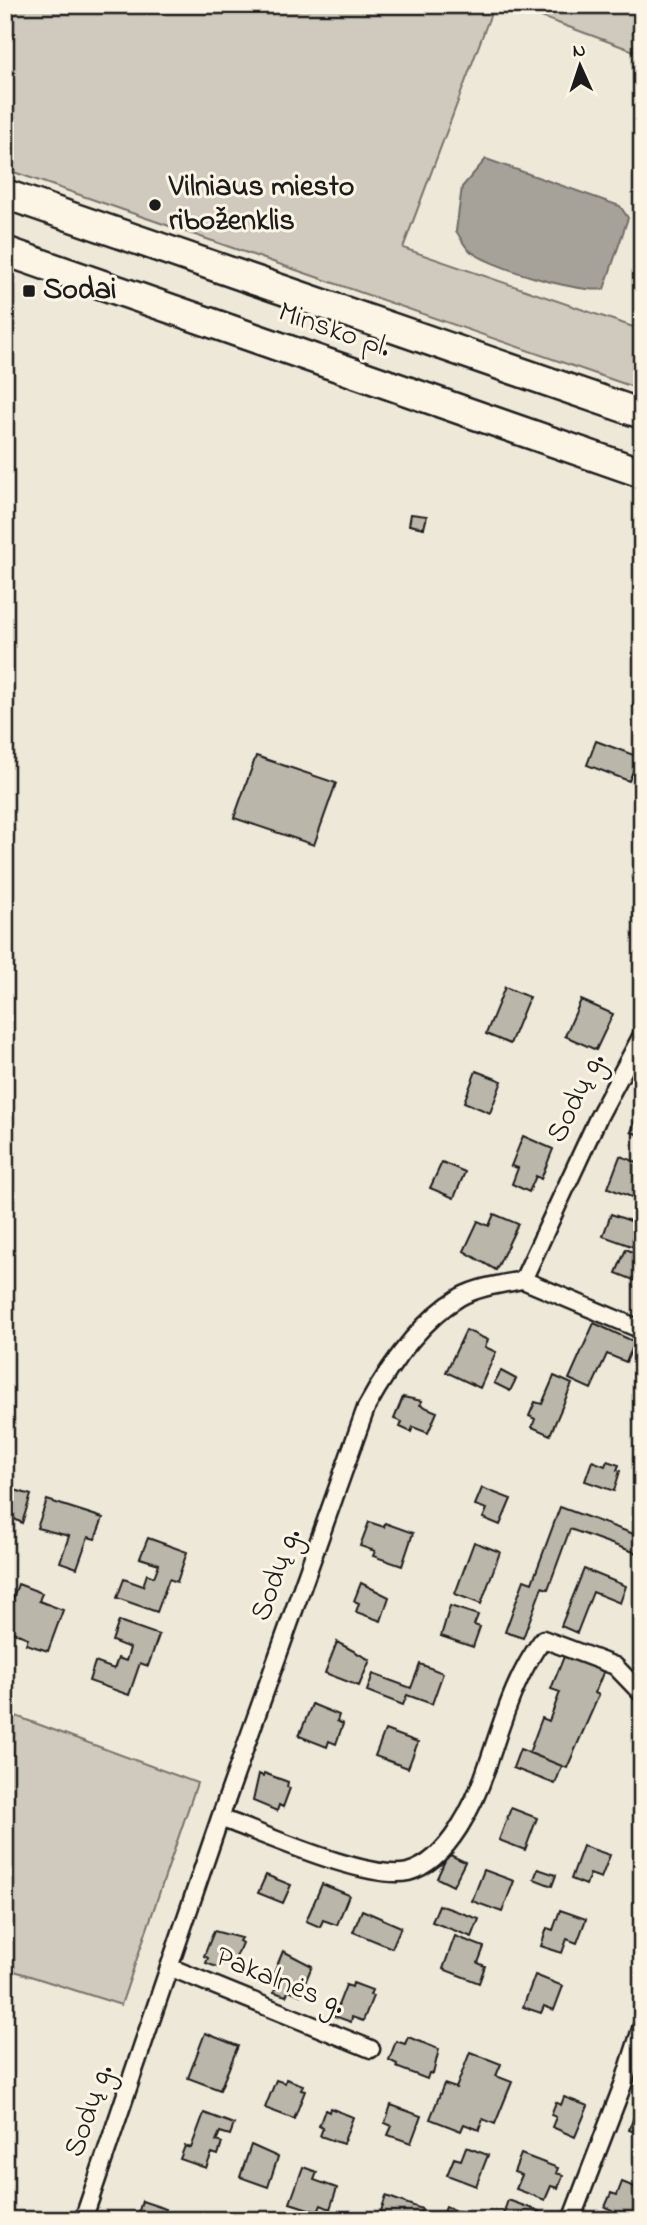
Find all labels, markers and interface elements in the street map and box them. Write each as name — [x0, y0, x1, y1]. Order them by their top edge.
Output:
north arrow — [546, 32, 616, 102]
text: N — [572, 38, 587, 65]
place label: Vilniaus miesto riboženklis — [168, 166, 354, 244]
marker: Vilniaus miesto riboženklis — [147, 197, 163, 213]
place label: Sodai — [43, 269, 116, 313]
marker: Sodai — [21, 283, 37, 299]
street label: Minsko pl. — [272, 291, 396, 371]
street label: Sodų g. — [536, 1045, 618, 1151]
street label: Sodų g. — [240, 1522, 314, 1628]
street label: Pakalnės g. — [208, 1936, 352, 2028]
street label: Sodų g. — [54, 2058, 126, 2164]

